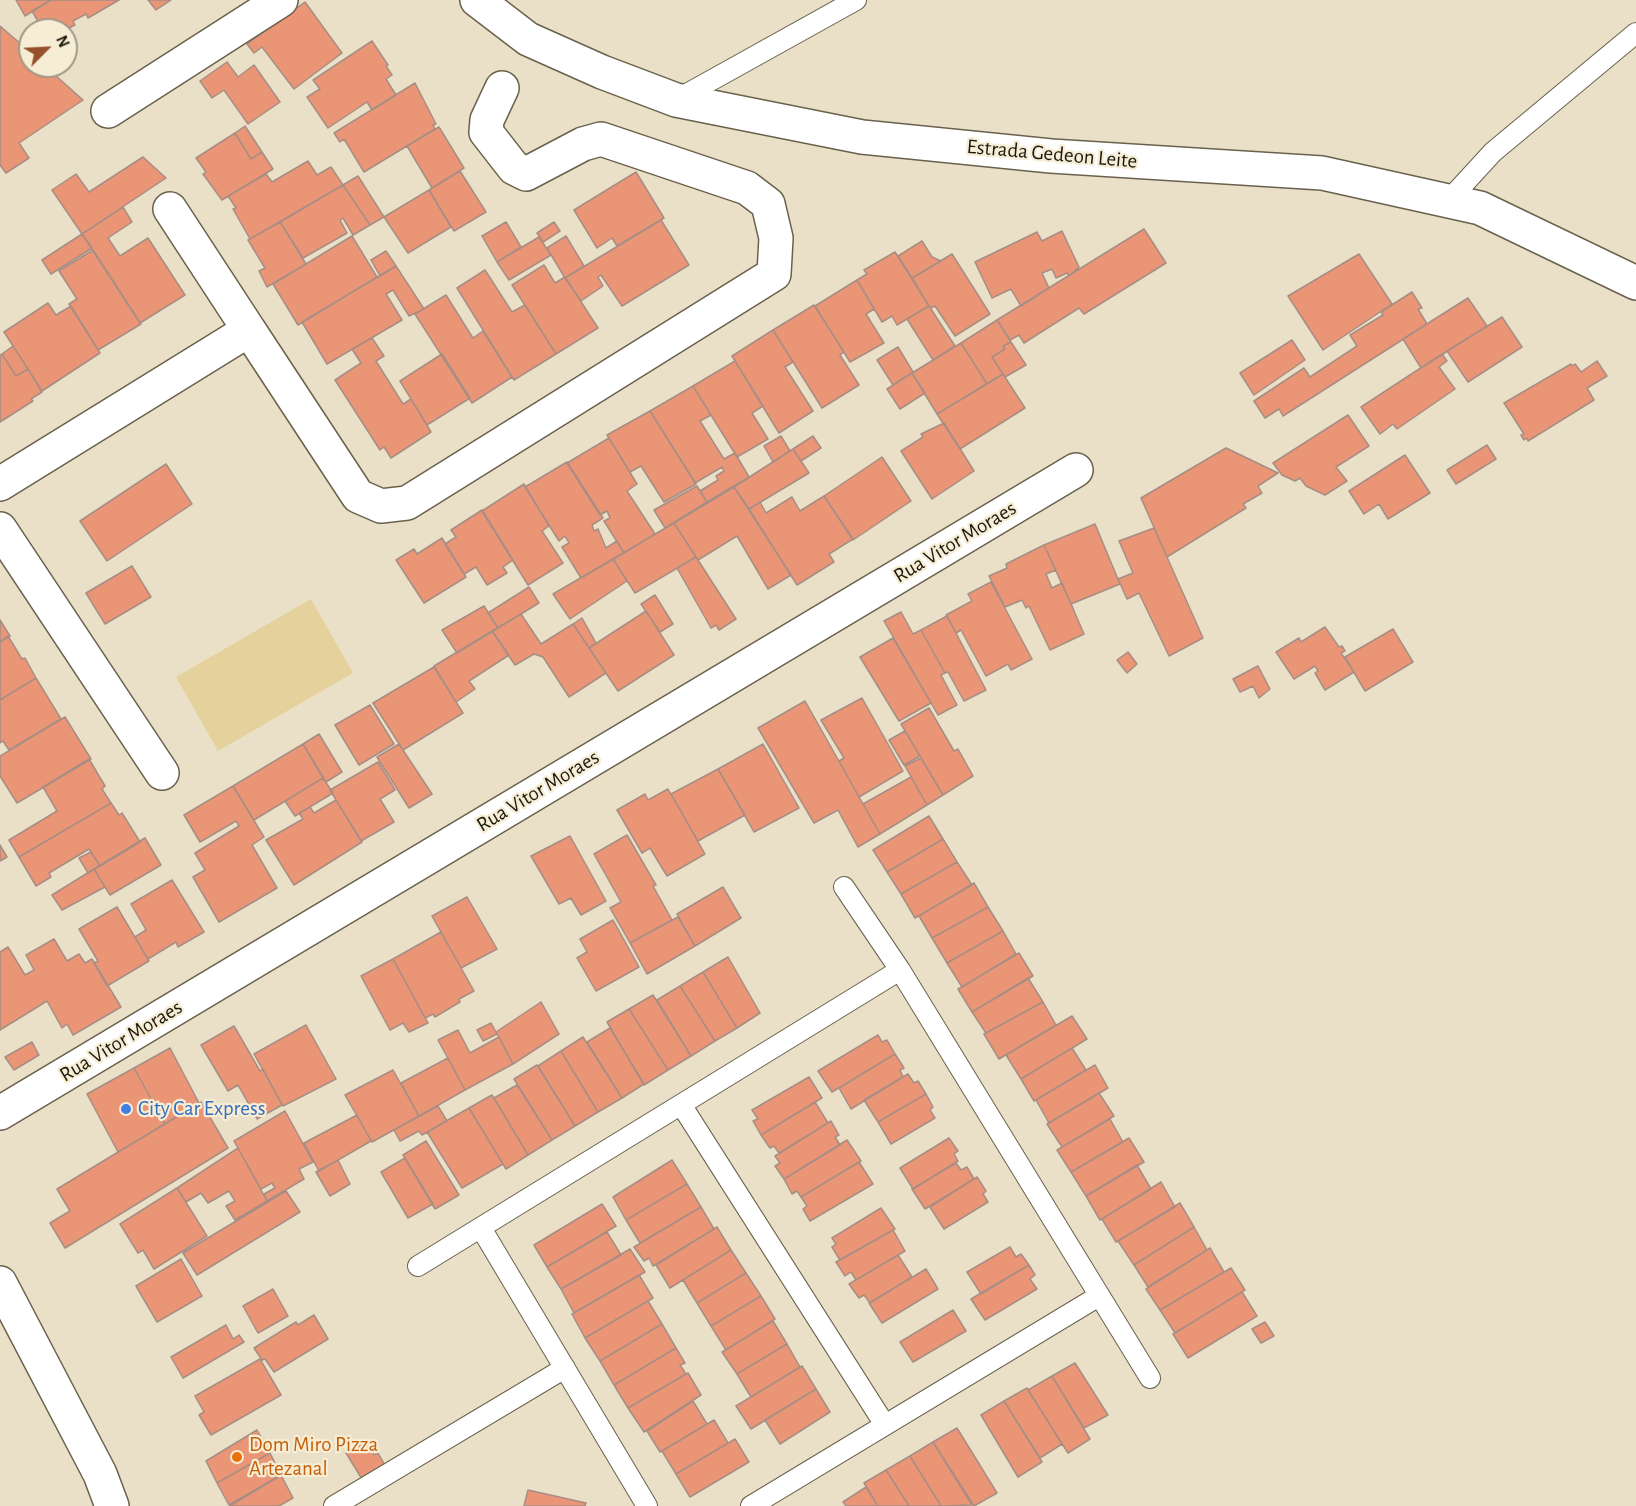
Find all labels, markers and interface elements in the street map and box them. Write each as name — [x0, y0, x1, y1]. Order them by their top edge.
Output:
north arrow — [18, 18, 78, 78]
text: N — [53, 33, 72, 50]
street label: Estrada Gedeon Leite — [966, 134, 1138, 174]
street label: Rua Vitor Moraes — [889, 495, 1021, 589]
street label: Rua Vitor Moraes — [472, 744, 604, 838]
street label: Rua Vitor Moraes — [55, 994, 187, 1088]
place label: City Car Express — [138, 1096, 266, 1122]
marker: City Car Express — [119, 1102, 133, 1116]
place label: Dom Miro Pizza Artezanal — [249, 1432, 378, 1482]
marker: Dom Miro Pizza Artezanal — [230, 1450, 244, 1464]

